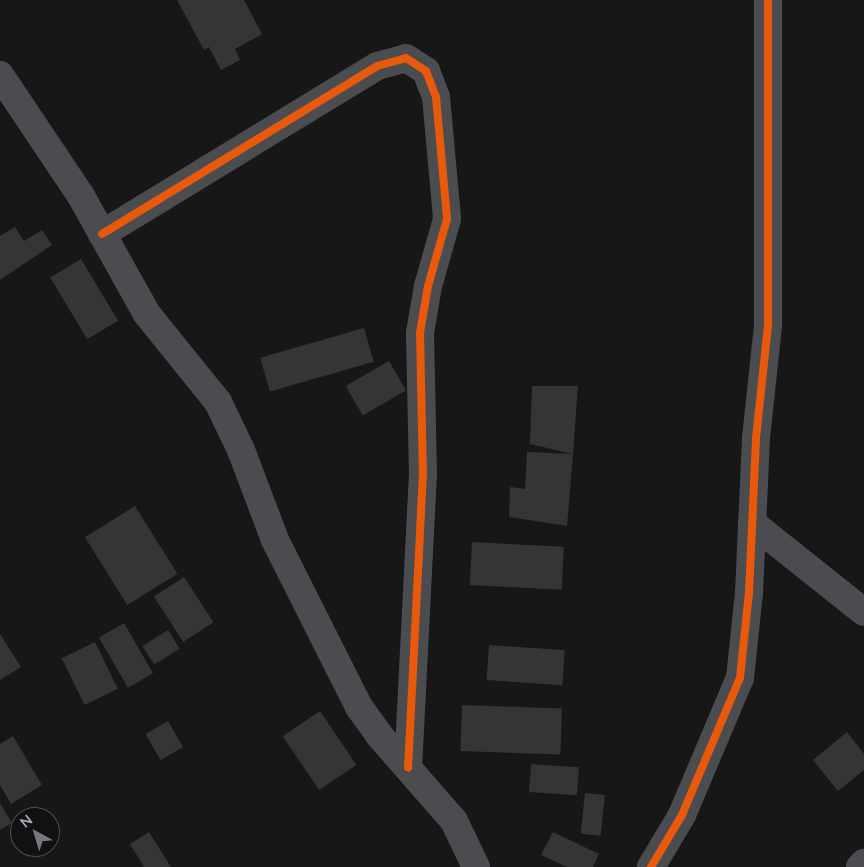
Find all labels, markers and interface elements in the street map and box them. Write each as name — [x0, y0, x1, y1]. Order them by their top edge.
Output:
north arrow — [10, 807, 60, 857]
text: N — [16, 811, 35, 831]

